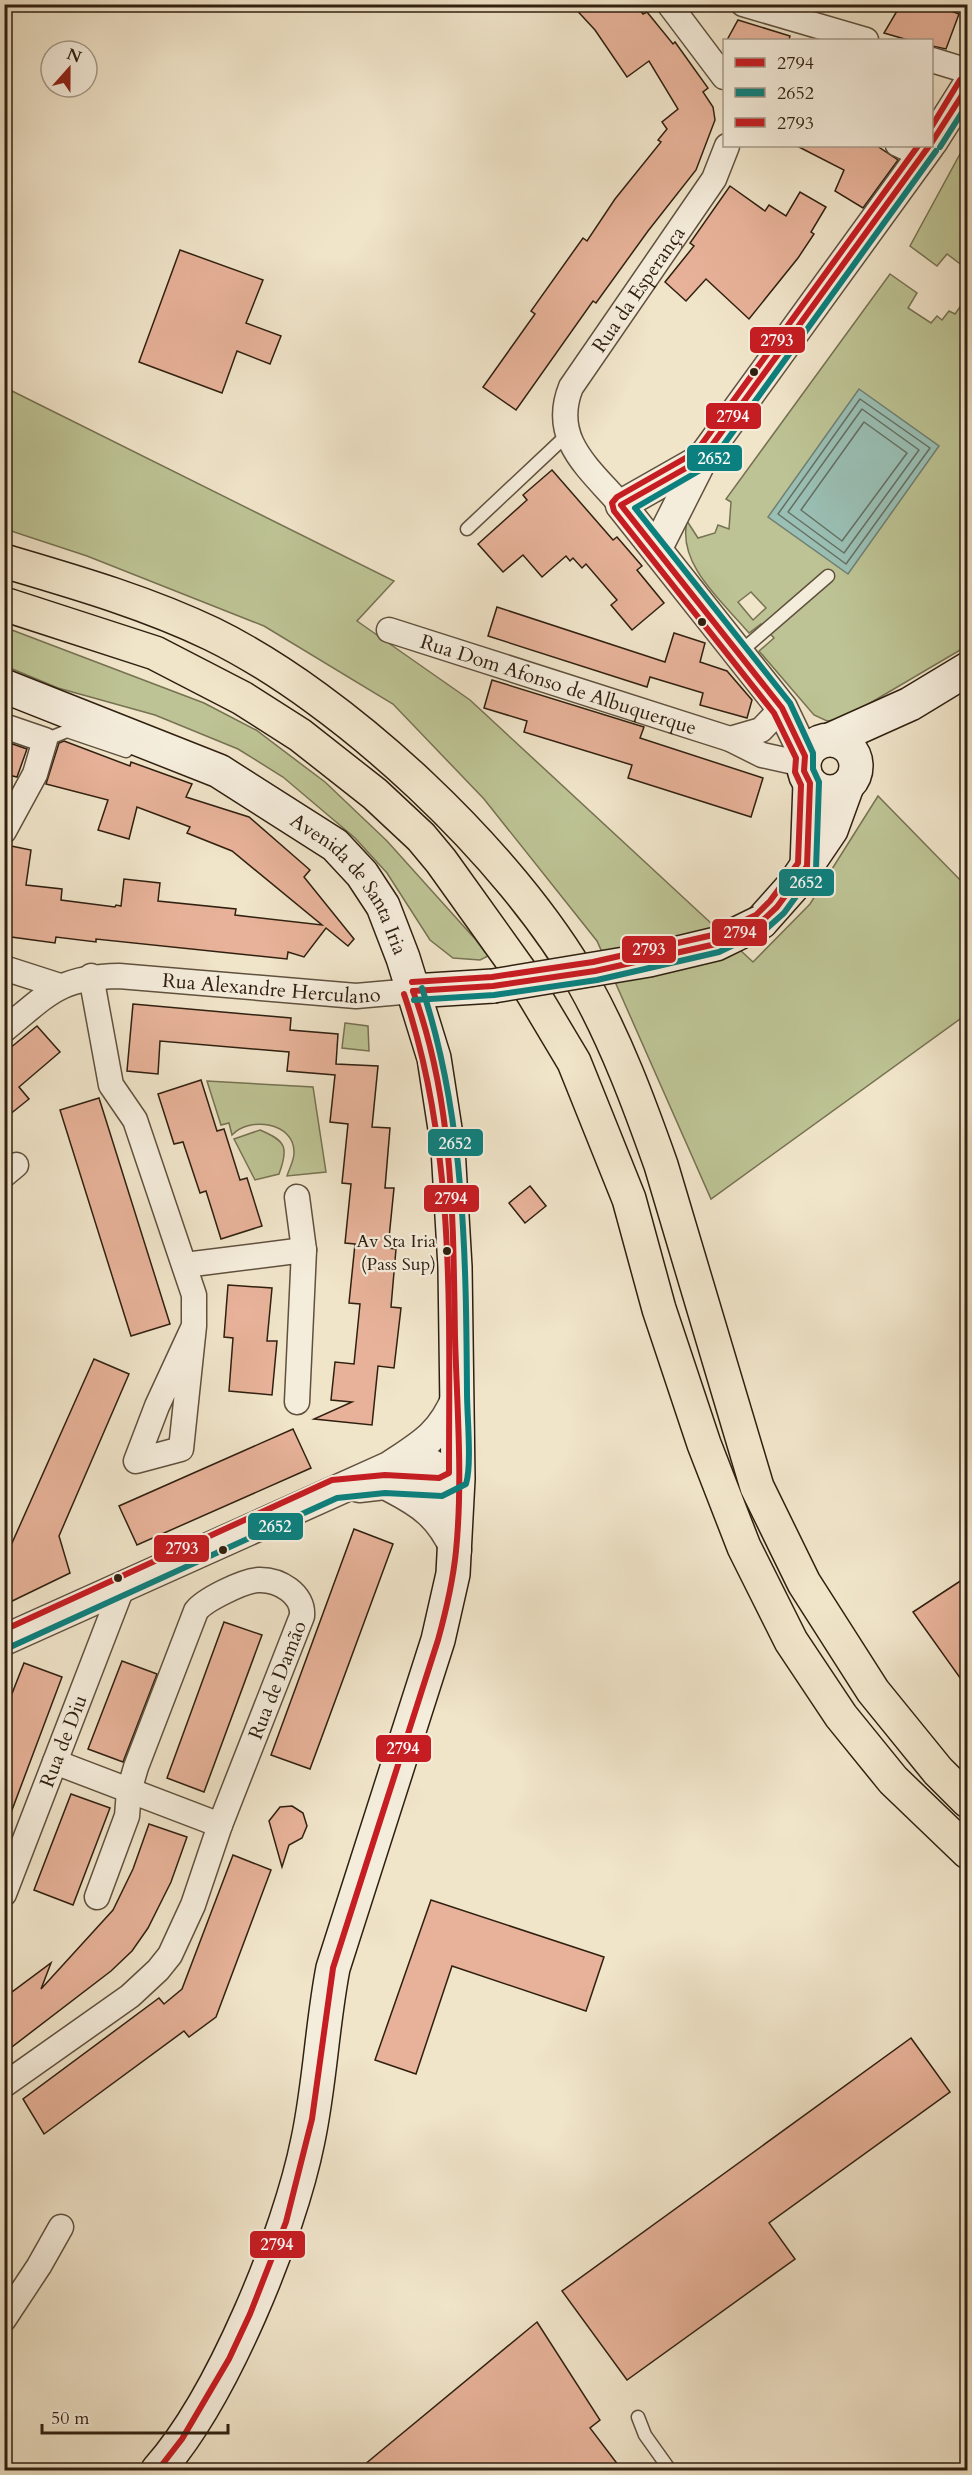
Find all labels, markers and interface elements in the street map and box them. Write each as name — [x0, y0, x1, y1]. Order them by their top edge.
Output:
north arrow — [39, 39, 99, 99]
legend — [723, 39, 933, 147]
text: N — [64, 43, 85, 69]
text: 2794 — [777, 51, 814, 76]
text: 2652 — [777, 81, 814, 106]
text: 2793 — [777, 111, 814, 136]
street label: Rua da Esperança — [585, 221, 691, 358]
line badge: 2793 — [749, 326, 806, 354]
text: 2793 — [761, 330, 793, 352]
unlabelled marker — [748, 366, 760, 378]
line badge: 2794 — [705, 402, 762, 430]
text: 2794 — [717, 406, 749, 428]
line badge: 2652 — [686, 444, 743, 472]
text: 2652 — [698, 448, 730, 470]
unlabelled marker — [696, 616, 708, 628]
street label: Rua Dom Afonso de Albuquerque — [417, 627, 700, 741]
street label: Avenida de Santa Iria — [285, 807, 414, 959]
line badge: 2652 — [778, 868, 835, 897]
text: 2652 — [790, 872, 822, 894]
line badge: 2794 — [711, 918, 768, 947]
text: 2794 — [724, 922, 756, 944]
line badge: 2793 — [621, 935, 677, 964]
text: 2793 — [633, 939, 665, 961]
street label: Rua Alexandre Herculano — [161, 966, 382, 1010]
line badge: 2652 — [427, 1128, 484, 1157]
text: 2652 — [439, 1133, 471, 1155]
line badge: 2794 — [423, 1184, 480, 1213]
text: 2794 — [435, 1188, 467, 1210]
place label: Av Sta Iria (Pass Sup) — [356, 1229, 436, 1277]
marker: Av Sta Iria (Pass Sup) — [441, 1245, 453, 1257]
line badge: 2652 — [247, 1512, 304, 1541]
text: 2652 — [259, 1516, 291, 1538]
line badge: 2793 — [153, 1534, 210, 1563]
text: 2793 — [166, 1538, 198, 1560]
unlabelled marker — [217, 1544, 229, 1556]
unlabelled marker — [112, 1572, 124, 1584]
street label: Rua de Damão — [241, 1616, 312, 1743]
street label: Rua de Diu — [33, 1691, 93, 1791]
line badge: 2794 — [375, 1734, 432, 1763]
text: 2794 — [387, 1738, 419, 1760]
line badge: 2794 — [249, 2230, 306, 2259]
text: 2794 — [261, 2234, 293, 2256]
scale bar — [42, 2397, 228, 2435]
text: 50 m — [51, 2406, 90, 2431]

